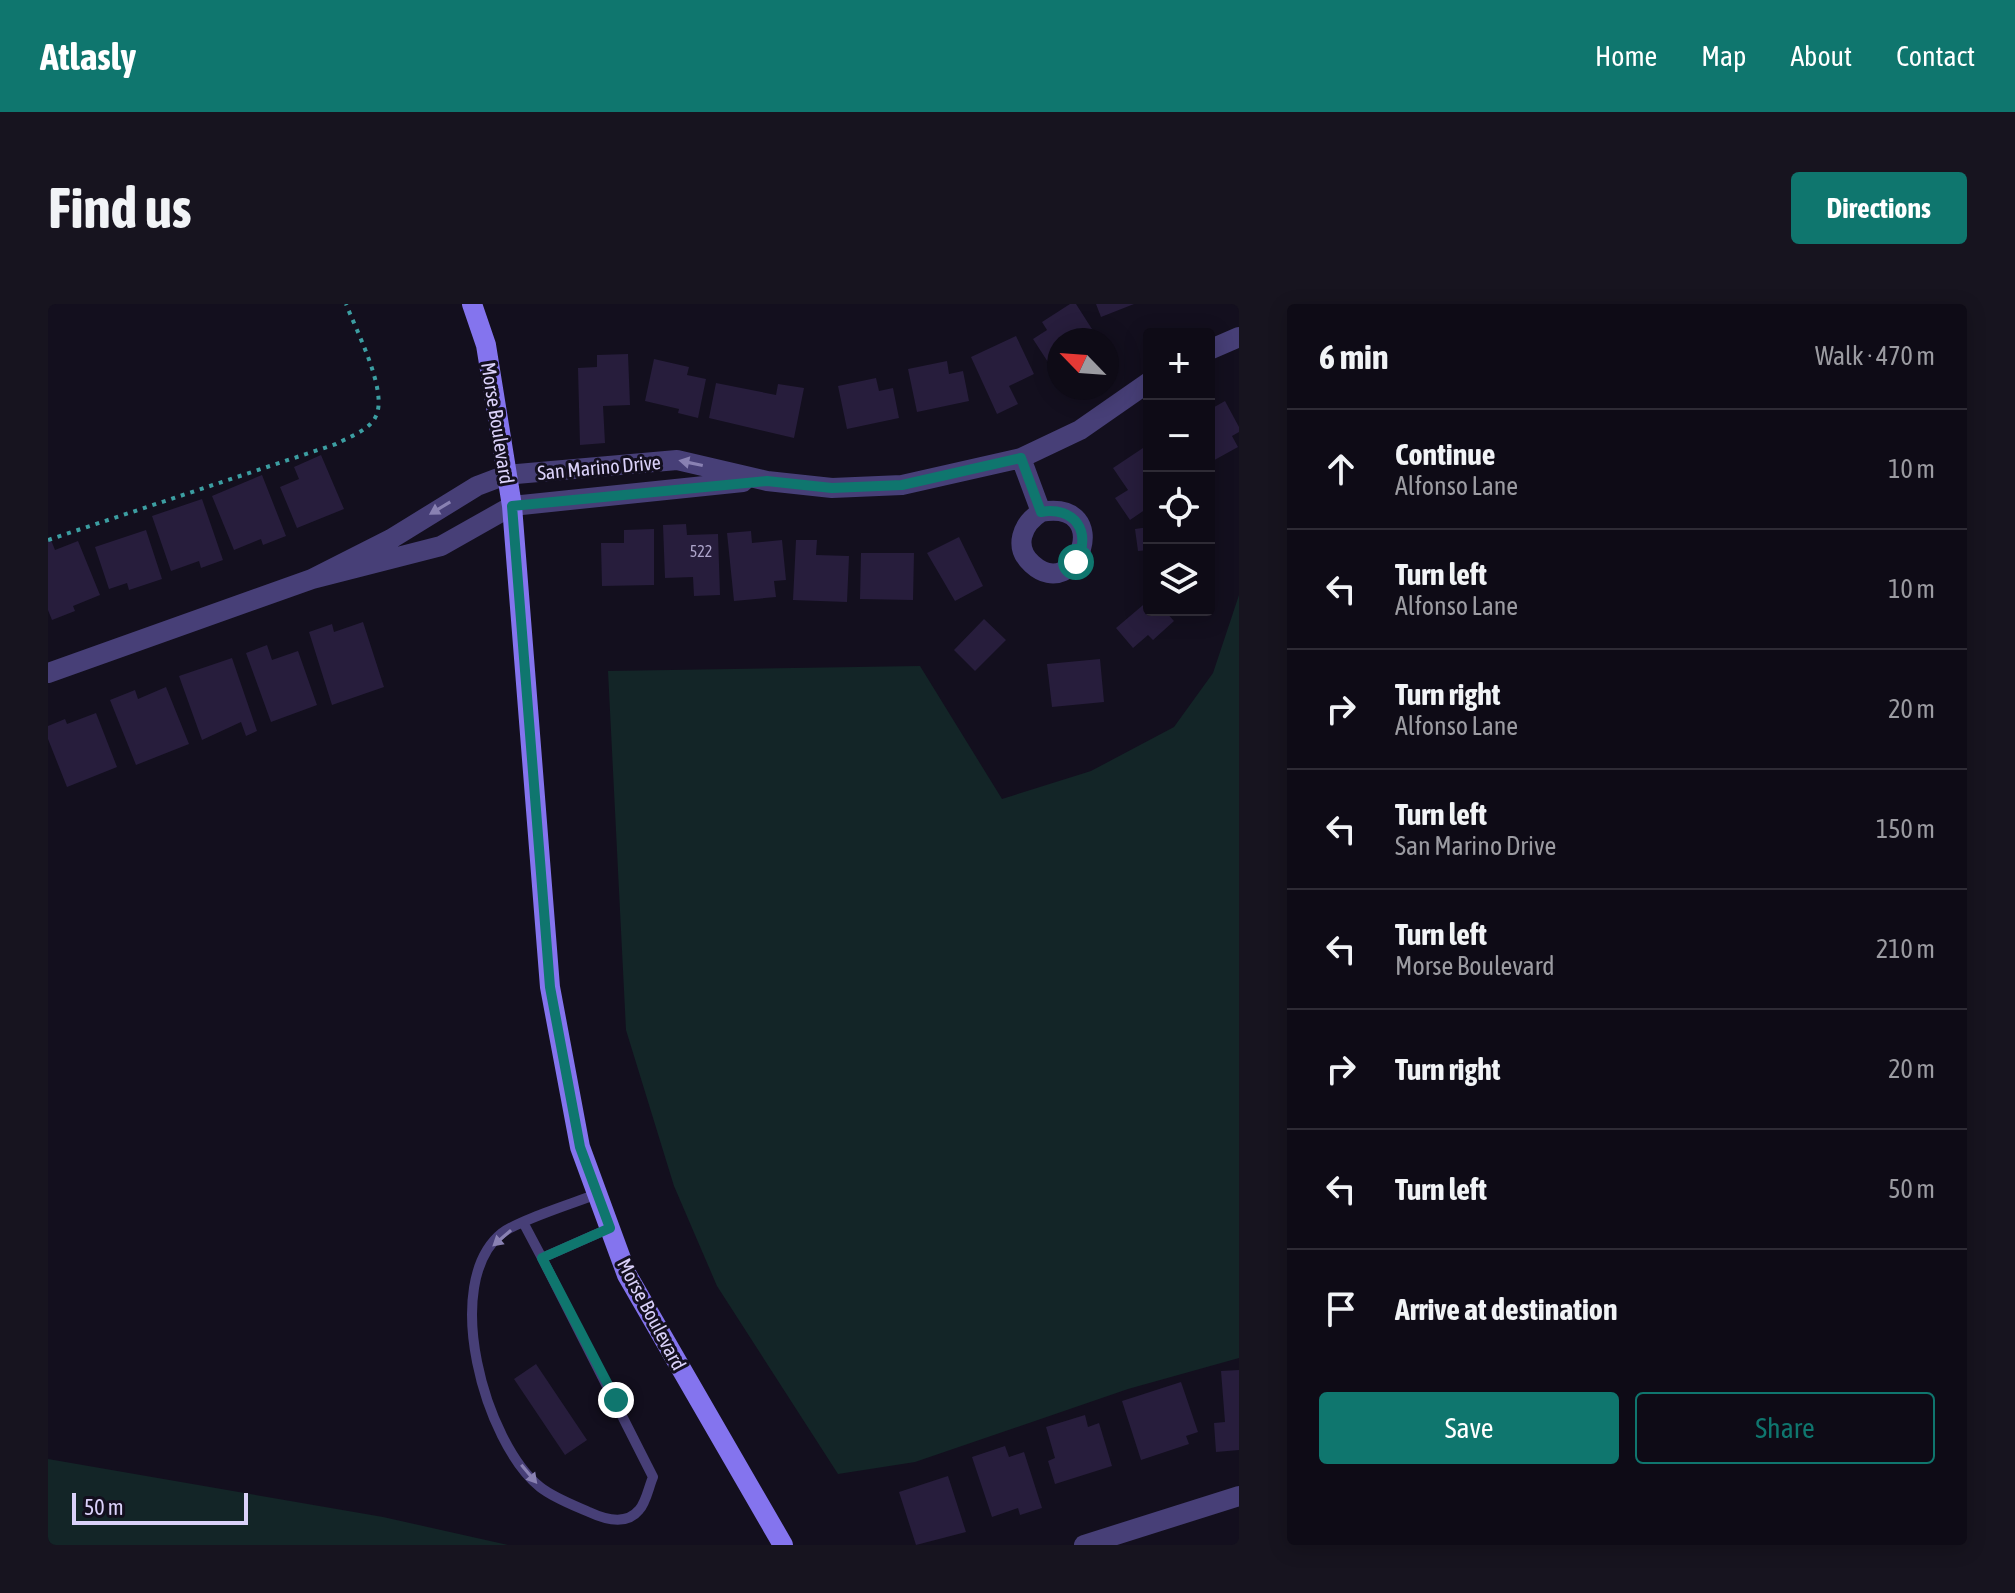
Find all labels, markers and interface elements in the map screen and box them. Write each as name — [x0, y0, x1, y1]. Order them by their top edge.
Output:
text: Atlasly — [40, 35, 136, 78]
text: Home — [1595, 40, 1657, 72]
text: Map — [1701, 40, 1746, 72]
text: About — [1790, 40, 1852, 72]
text: Contact — [1896, 40, 1975, 72]
button: Directions — [1791, 172, 1967, 244]
text: Find us — [48, 176, 192, 240]
north arrow — [1047, 328, 1119, 400]
map controls — [1143, 328, 1215, 616]
button: + — [1143, 328, 1215, 400]
text: 6 min — [1319, 337, 1388, 376]
text: Walk · 470 m — [1815, 341, 1935, 371]
street label: Morse Boulevard — [477, 361, 519, 485]
button: − — [1143, 400, 1215, 472]
text: Continue — [1395, 437, 1495, 471]
icon: ahead — [1319, 447, 1363, 491]
street label: San Marino Drive — [536, 450, 662, 484]
text: 10 m — [1888, 454, 1935, 484]
one-way arrow — [678, 456, 703, 469]
text: Alfonso Lane — [1395, 471, 1518, 501]
button: locate — [1143, 472, 1215, 544]
one-way arrow — [429, 501, 451, 515]
house number: 522 — [690, 542, 712, 560]
route start — [1058, 544, 1094, 580]
button: layers — [1143, 544, 1215, 616]
text: Turn left — [1395, 557, 1487, 591]
icon: left — [1319, 567, 1363, 611]
text: 10 m — [1888, 574, 1935, 604]
text: Alfonso Lane — [1395, 591, 1518, 621]
text: Turn right — [1395, 677, 1501, 711]
icon: right — [1319, 687, 1363, 731]
text: 20 m — [1888, 694, 1935, 724]
text: Alfonso Lane — [1395, 711, 1518, 741]
text: Turn left — [1395, 797, 1487, 831]
icon: left — [1319, 807, 1363, 851]
text: 150 m — [1876, 814, 1935, 844]
text: San Marino Drive — [1395, 831, 1556, 861]
text: Turn left — [1395, 917, 1487, 951]
icon: left — [1319, 927, 1363, 971]
text: 210 m — [1876, 934, 1935, 964]
text: Morse Boulevard — [1395, 951, 1555, 981]
icon: right — [1319, 1047, 1363, 1091]
text: Turn right — [1395, 1052, 1501, 1086]
text: 20 m — [1888, 1054, 1935, 1084]
icon: left — [1319, 1167, 1363, 1211]
text: Turn left — [1395, 1172, 1487, 1206]
text: 50 m — [1888, 1174, 1935, 1204]
one-way arrow — [492, 1228, 512, 1246]
street label: Morse Boulevard — [613, 1254, 691, 1374]
icon: arrive — [1319, 1287, 1363, 1331]
text: Arrive at destination — [1395, 1292, 1617, 1326]
route end — [598, 1382, 634, 1418]
button: Save — [1319, 1392, 1619, 1464]
button: Share — [1635, 1392, 1935, 1464]
one-way arrow — [520, 1464, 537, 1484]
scale bar — [72, 1489, 248, 1525]
text: 50 m — [84, 1494, 124, 1520]

